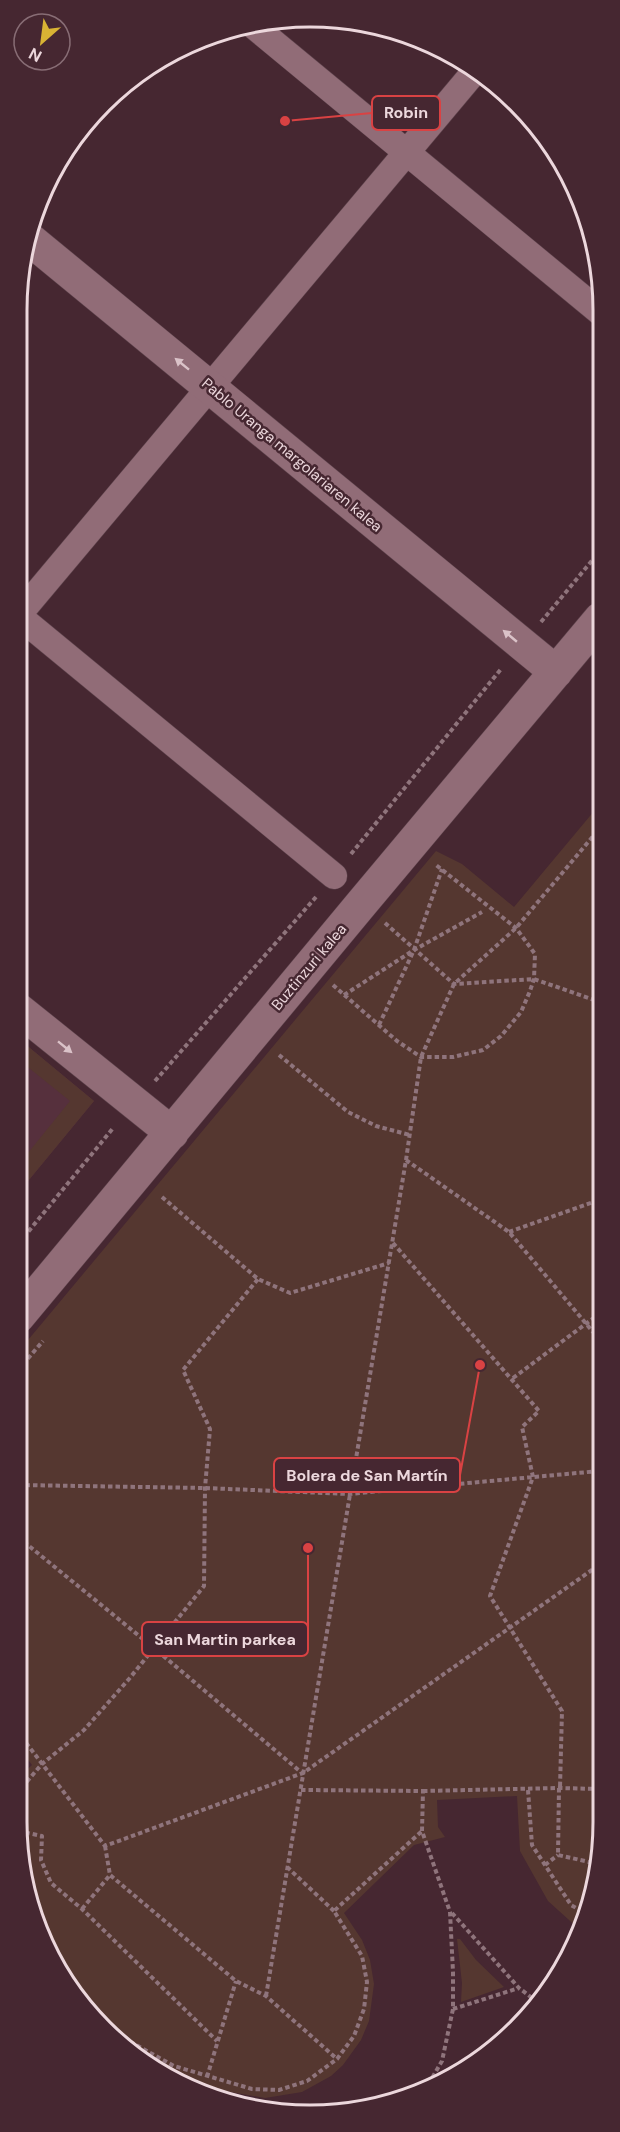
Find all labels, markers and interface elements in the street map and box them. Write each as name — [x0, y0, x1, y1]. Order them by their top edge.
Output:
north arrow — [12, 12, 72, 72]
text: N — [25, 43, 45, 67]
callout: Robin — [372, 96, 440, 130]
text: Robin — [384, 102, 428, 123]
one-way arrow — [175, 358, 190, 371]
street label: Pablo Uranga margolariaren kalea — [198, 374, 386, 536]
one-way arrow — [502, 629, 518, 642]
street label: Buztinzuri kalea — [267, 920, 351, 1014]
one-way arrow — [57, 1041, 73, 1054]
callout: Bolera de San Martín — [274, 1458, 460, 1492]
text: Bolera de San Martín — [286, 1465, 448, 1486]
callout: San Martin parkea — [142, 1622, 308, 1656]
text: San Martin parkea — [154, 1629, 296, 1650]

